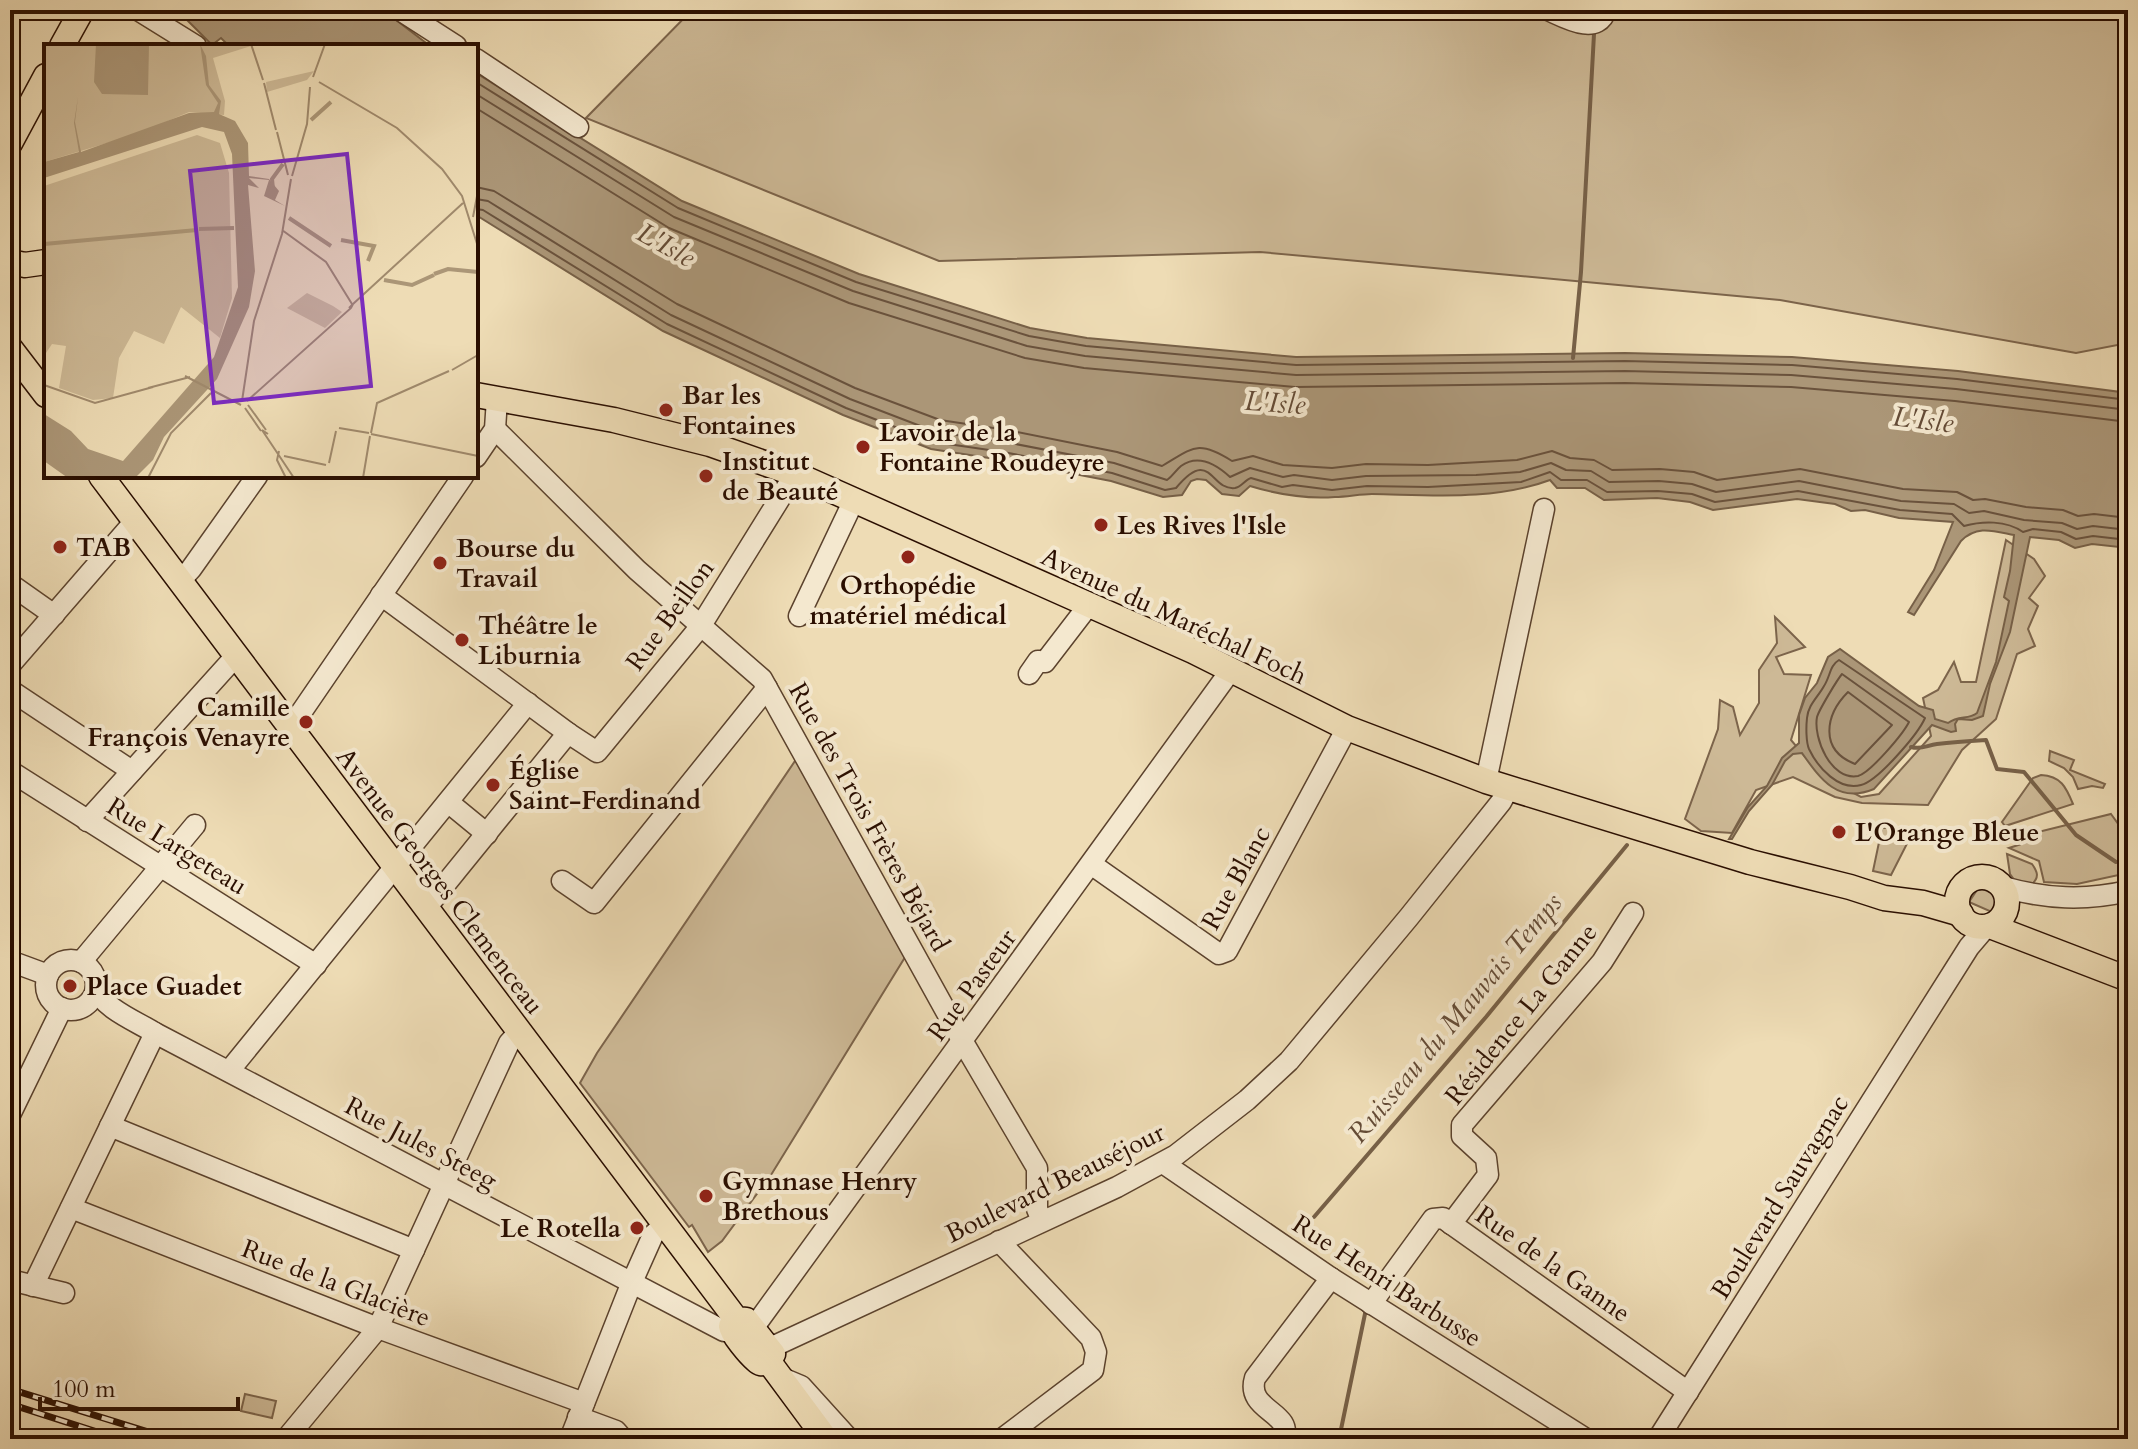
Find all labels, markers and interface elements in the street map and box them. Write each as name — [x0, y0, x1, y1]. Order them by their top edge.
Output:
inset map — [44, 44, 478, 478]
water label: L'Isle — [630, 214, 702, 276]
place label: Bar les Fontaines — [682, 378, 796, 443]
water label: L'Isle — [1243, 382, 1307, 424]
water label: L'Isle — [1890, 397, 1956, 443]
marker: Bar les Fontaines — [657, 401, 675, 419]
place label: Lavoir de la Fontaine Roudeyre — [879, 415, 1105, 480]
marker: Lavoir de la Fontaine Roudeyre — [854, 438, 872, 456]
place label: Institut de Beauté — [722, 444, 839, 509]
marker: Institut de Beauté — [697, 467, 715, 485]
place label: Les Rives l'Isle — [1117, 508, 1287, 543]
marker: Les Rives l'Isle — [1092, 516, 1110, 534]
place label: TAB — [76, 530, 131, 565]
place label: Bourse du Travail — [456, 531, 575, 596]
marker: TAB — [51, 538, 69, 556]
street label: Avenue du Maréchal Foch — [1035, 539, 1313, 693]
marker: Orthopédie matériel médical — [899, 548, 917, 566]
street label: Rue Beillon — [618, 552, 722, 678]
marker: Bourse du Travail — [431, 554, 449, 572]
place label: Orthopédie matériel médical — [809, 568, 1007, 633]
place label: Théâtre le Liburnia — [478, 608, 598, 673]
marker: Théâtre le Liburnia — [453, 631, 471, 649]
street label: Rue des Trois Frères Béjard — [780, 676, 958, 958]
place label: Camille François Venayre — [87, 690, 290, 755]
marker: Camille François Venayre — [297, 713, 315, 731]
street label: Avenue Georges Clemenceau — [328, 741, 552, 1021]
place label: Église Saint-Ferdinand — [509, 753, 701, 818]
marker: Église Saint-Ferdinand — [484, 776, 502, 794]
street label: Rue Largeteau — [100, 789, 254, 903]
place label: L'Orange Bleue — [1855, 815, 2039, 850]
street label: Rue Blanc — [1193, 820, 1279, 936]
marker: L'Orange Bleue — [1830, 823, 1848, 841]
water label: Ruisseau du Mauvais Temps — [1339, 885, 1571, 1151]
street label: Résidence La Ganne — [1437, 916, 1605, 1112]
street label: Rue Pasteur — [920, 922, 1025, 1048]
place label: Place Guadet — [86, 969, 242, 1004]
marker: Place Guadet — [61, 977, 79, 995]
street label: Rue Jules Steeg — [339, 1088, 504, 1198]
street label: Boulevard Sauvagnac — [1703, 1088, 1857, 1306]
street label: Boulevard Beauséjour — [940, 1115, 1171, 1251]
place label: Gymnase Henry Brethous — [722, 1164, 917, 1229]
marker: Gymnase Henry Brethous — [697, 1187, 715, 1205]
street label: Rue de la Ganne — [1469, 1198, 1637, 1330]
street label: Rue Henri Barbusse — [1286, 1207, 1488, 1355]
place label: Le Rotella — [500, 1211, 621, 1246]
marker: Le Rotella — [628, 1219, 646, 1237]
street label: Rue de la Glacière — [237, 1231, 435, 1335]
scale bar — [40, 1361, 238, 1411]
text: 100 m — [52, 1373, 116, 1406]

